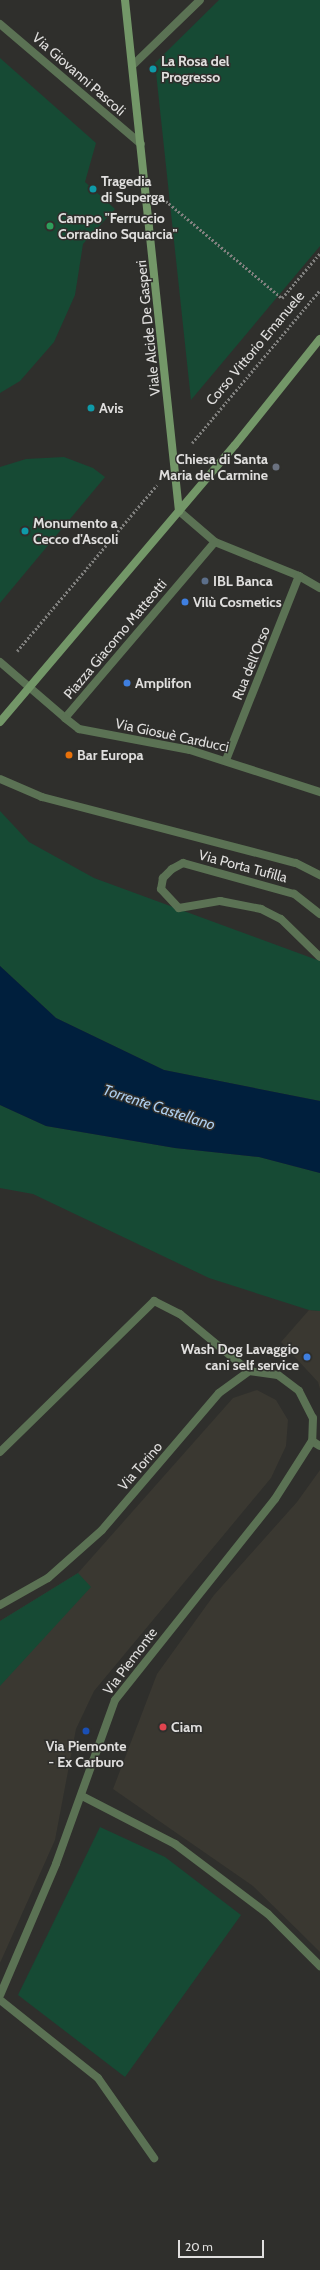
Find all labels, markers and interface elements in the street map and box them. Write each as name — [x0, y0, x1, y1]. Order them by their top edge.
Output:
street label: Via Giovanni Pascoli — [29, 29, 129, 119]
place label: La Rosa del Progresso — [161, 53, 230, 86]
marker: La Rosa del Progresso — [148, 64, 158, 74]
place label: Tragedia di Superga — [101, 173, 165, 206]
marker: Tragedia di Superga — [88, 184, 98, 194]
place label: Campo "Ferruccio Corradino Squarcia" — [58, 210, 177, 242]
marker: Campo "Ferruccio Corradino Squarcia" — [45, 221, 55, 231]
street label: Viale Alcide De Gasperi — [133, 259, 163, 397]
street label: Corso Vittorio Emanuele — [202, 287, 308, 409]
place label: Avis — [99, 400, 123, 416]
marker: Avis — [86, 403, 96, 413]
place label: Chiesa di Santa Maria del Carmine — [159, 451, 268, 484]
marker: Chiesa di Santa Maria del Carmine — [271, 462, 281, 472]
place label: Monumento a Cecco d'Ascoli — [33, 515, 118, 548]
marker: Monumento a Cecco d'Ascoli — [20, 526, 30, 536]
place label: IBL Banca — [213, 573, 273, 589]
street label: Piazza Giacomo Matteotti — [60, 576, 170, 702]
marker: IBL Banca — [200, 576, 210, 586]
place label: Vilù Cosmetics — [193, 594, 282, 610]
marker: Vilù Cosmetics — [180, 597, 190, 607]
street label: Rua dell'Orso — [229, 624, 273, 702]
place label: Amplifon — [135, 675, 191, 691]
marker: Amplifon — [122, 678, 132, 688]
street label: Via Giosuè Carducci — [114, 715, 230, 755]
place label: Bar Europa — [77, 747, 143, 763]
marker: Bar Europa — [64, 750, 74, 760]
street label: Via Porta Tufilla — [197, 846, 289, 886]
water label: Torrente Castellano — [101, 1081, 217, 1135]
place label: Wash Dog Lavaggio cani self service — [181, 1341, 299, 1374]
marker: Wash Dog Lavaggio cani self service — [302, 1352, 312, 1362]
street label: Via Torino — [114, 1438, 166, 1494]
street label: Via Piemonte — [99, 1624, 161, 1698]
place label: Ciam — [171, 1719, 202, 1735]
marker: Ciam — [158, 1722, 168, 1732]
marker: Via Piemonte - Ex Carburo — [81, 1726, 91, 1736]
place label: Via Piemonte - Ex Carburo — [46, 1738, 126, 1770]
scale bar — [180, 2232, 266, 2258]
text: 20 m — [185, 2239, 213, 2254]

